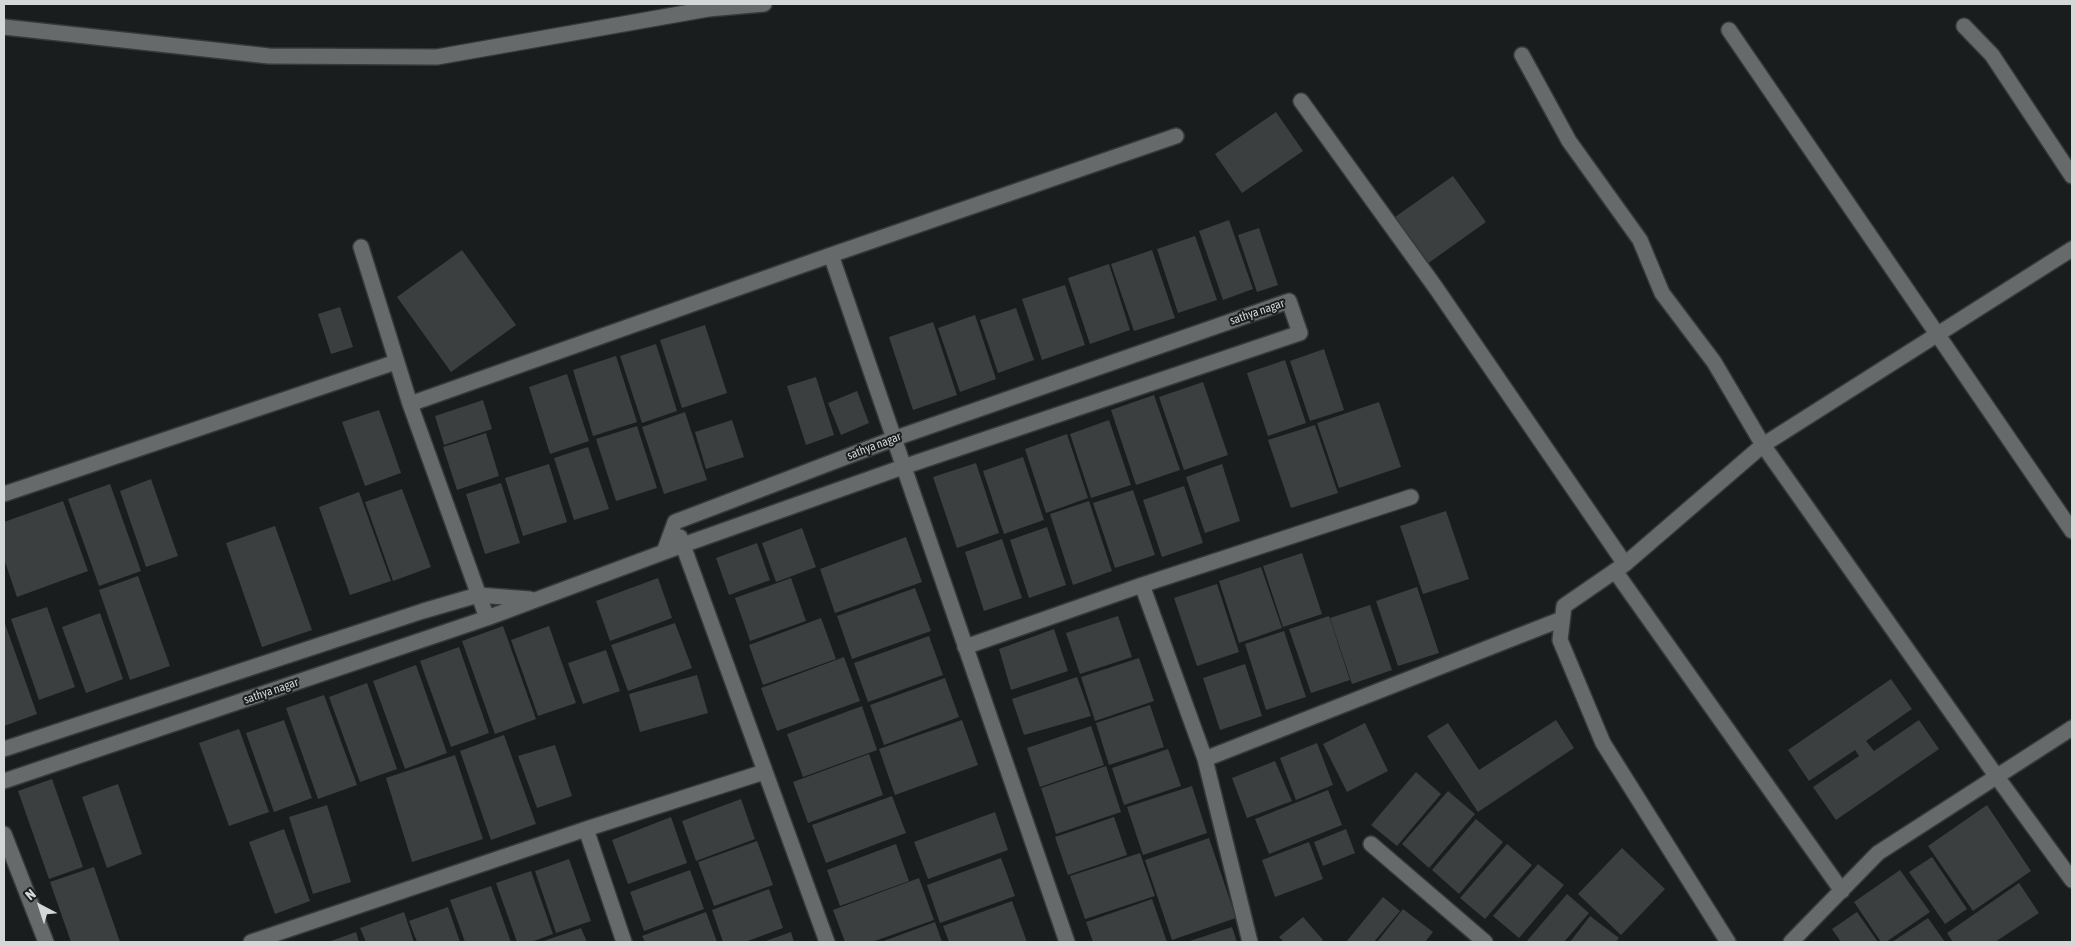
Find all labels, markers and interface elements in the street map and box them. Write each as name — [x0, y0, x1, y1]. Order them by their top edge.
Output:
street label: sathya nagar — [1228, 296, 1286, 328]
street label: sathya nagar — [845, 429, 903, 463]
street label: sathya nagar — [242, 675, 300, 707]
north arrow — [15, 881, 65, 931]
text: N — [22, 886, 39, 903]

